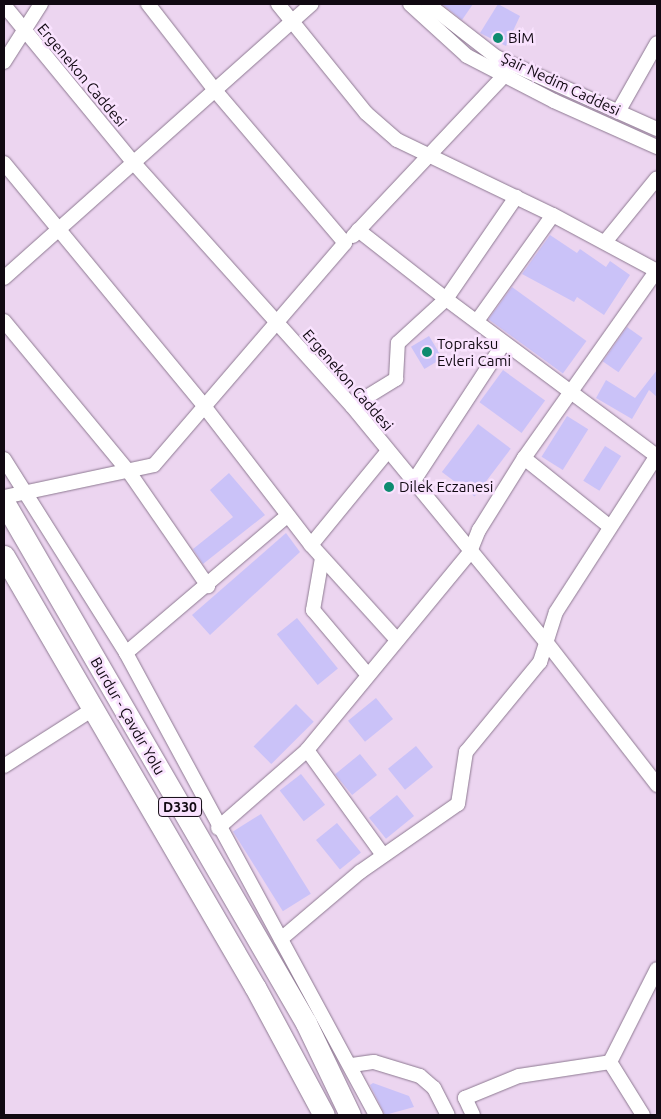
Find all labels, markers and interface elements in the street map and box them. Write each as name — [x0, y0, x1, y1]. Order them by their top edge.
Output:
street label: Ergenekon Caddesi — [34, 20, 130, 130]
place label: BİM — [508, 29, 534, 47]
marker: BİM — [492, 32, 504, 44]
street label: Şair Nedim Caddesi — [499, 49, 623, 119]
street label: Ergenekon Caddesi — [299, 325, 397, 435]
place label: Topraksu Evleri Cami — [437, 334, 511, 369]
marker: Topraksu Evleri Cami — [421, 346, 433, 358]
place label: Dilek Eczanesi — [399, 478, 493, 496]
marker: Dilek Eczanesi — [383, 481, 395, 493]
street label: Burdur - Çavdır Yolu — [87, 654, 169, 778]
road number: D330 — [158, 796, 202, 819]

